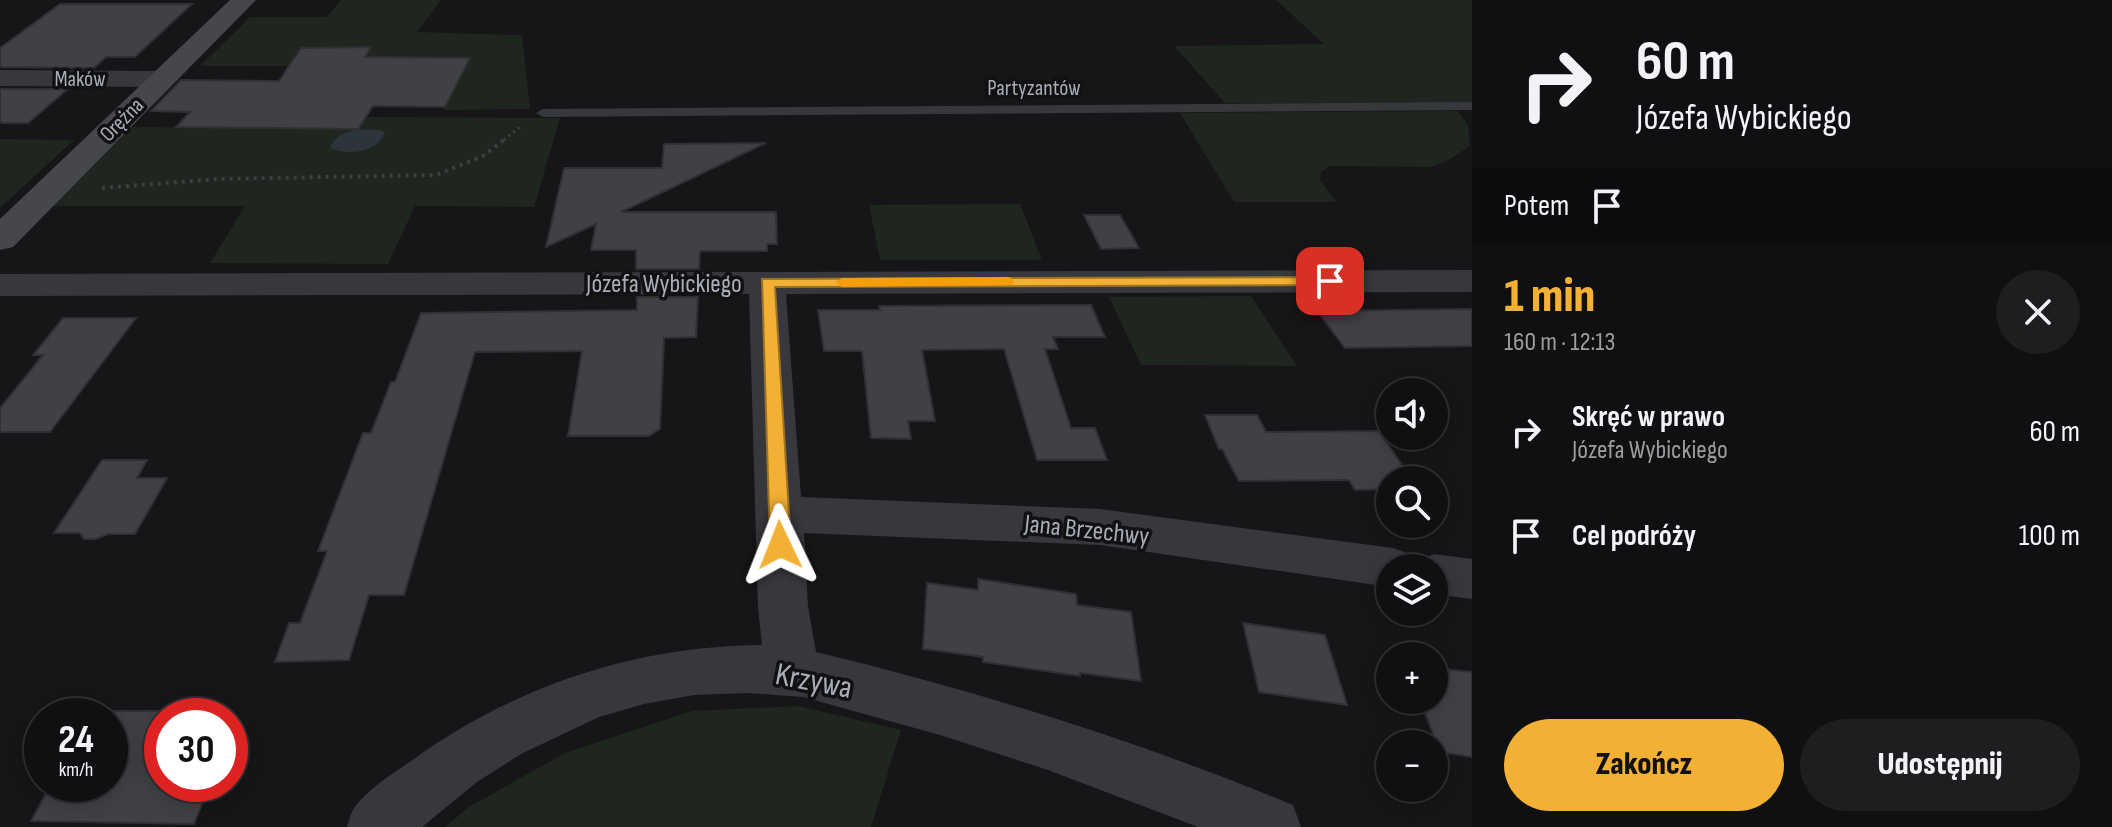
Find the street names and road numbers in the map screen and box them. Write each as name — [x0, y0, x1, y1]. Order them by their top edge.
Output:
street label: Maków — [55, 66, 105, 93]
street label: Partyzantów — [987, 75, 1081, 102]
street label: Orężna — [94, 92, 150, 148]
street label: Józefa Wybickiego — [585, 269, 742, 300]
street label: Jana Brzechwy — [1022, 508, 1151, 552]
street label: Krzywa — [772, 655, 855, 708]

